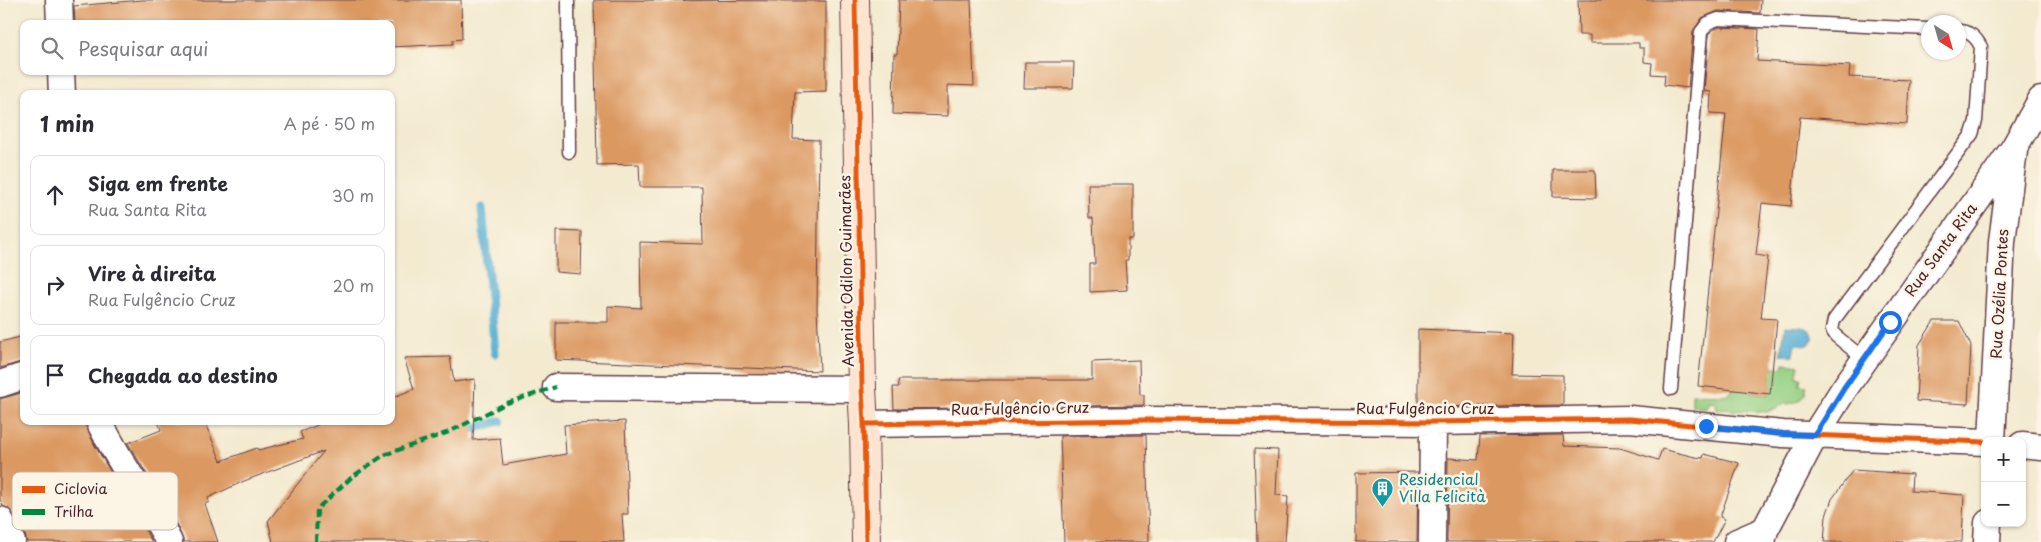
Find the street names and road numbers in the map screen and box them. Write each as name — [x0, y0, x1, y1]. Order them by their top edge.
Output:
street label: Avenida Odilon Guimarães — [832, 175, 859, 367]
street label: Rua Santa Rita — [1898, 197, 1982, 301]
street label: Rua Ozélia Pontes — [1984, 228, 2013, 359]
street label: Rua Fulgêncio Cruz — [951, 395, 1089, 420]
street label: Rua Fulgêncio Cruz — [1356, 396, 1494, 419]

